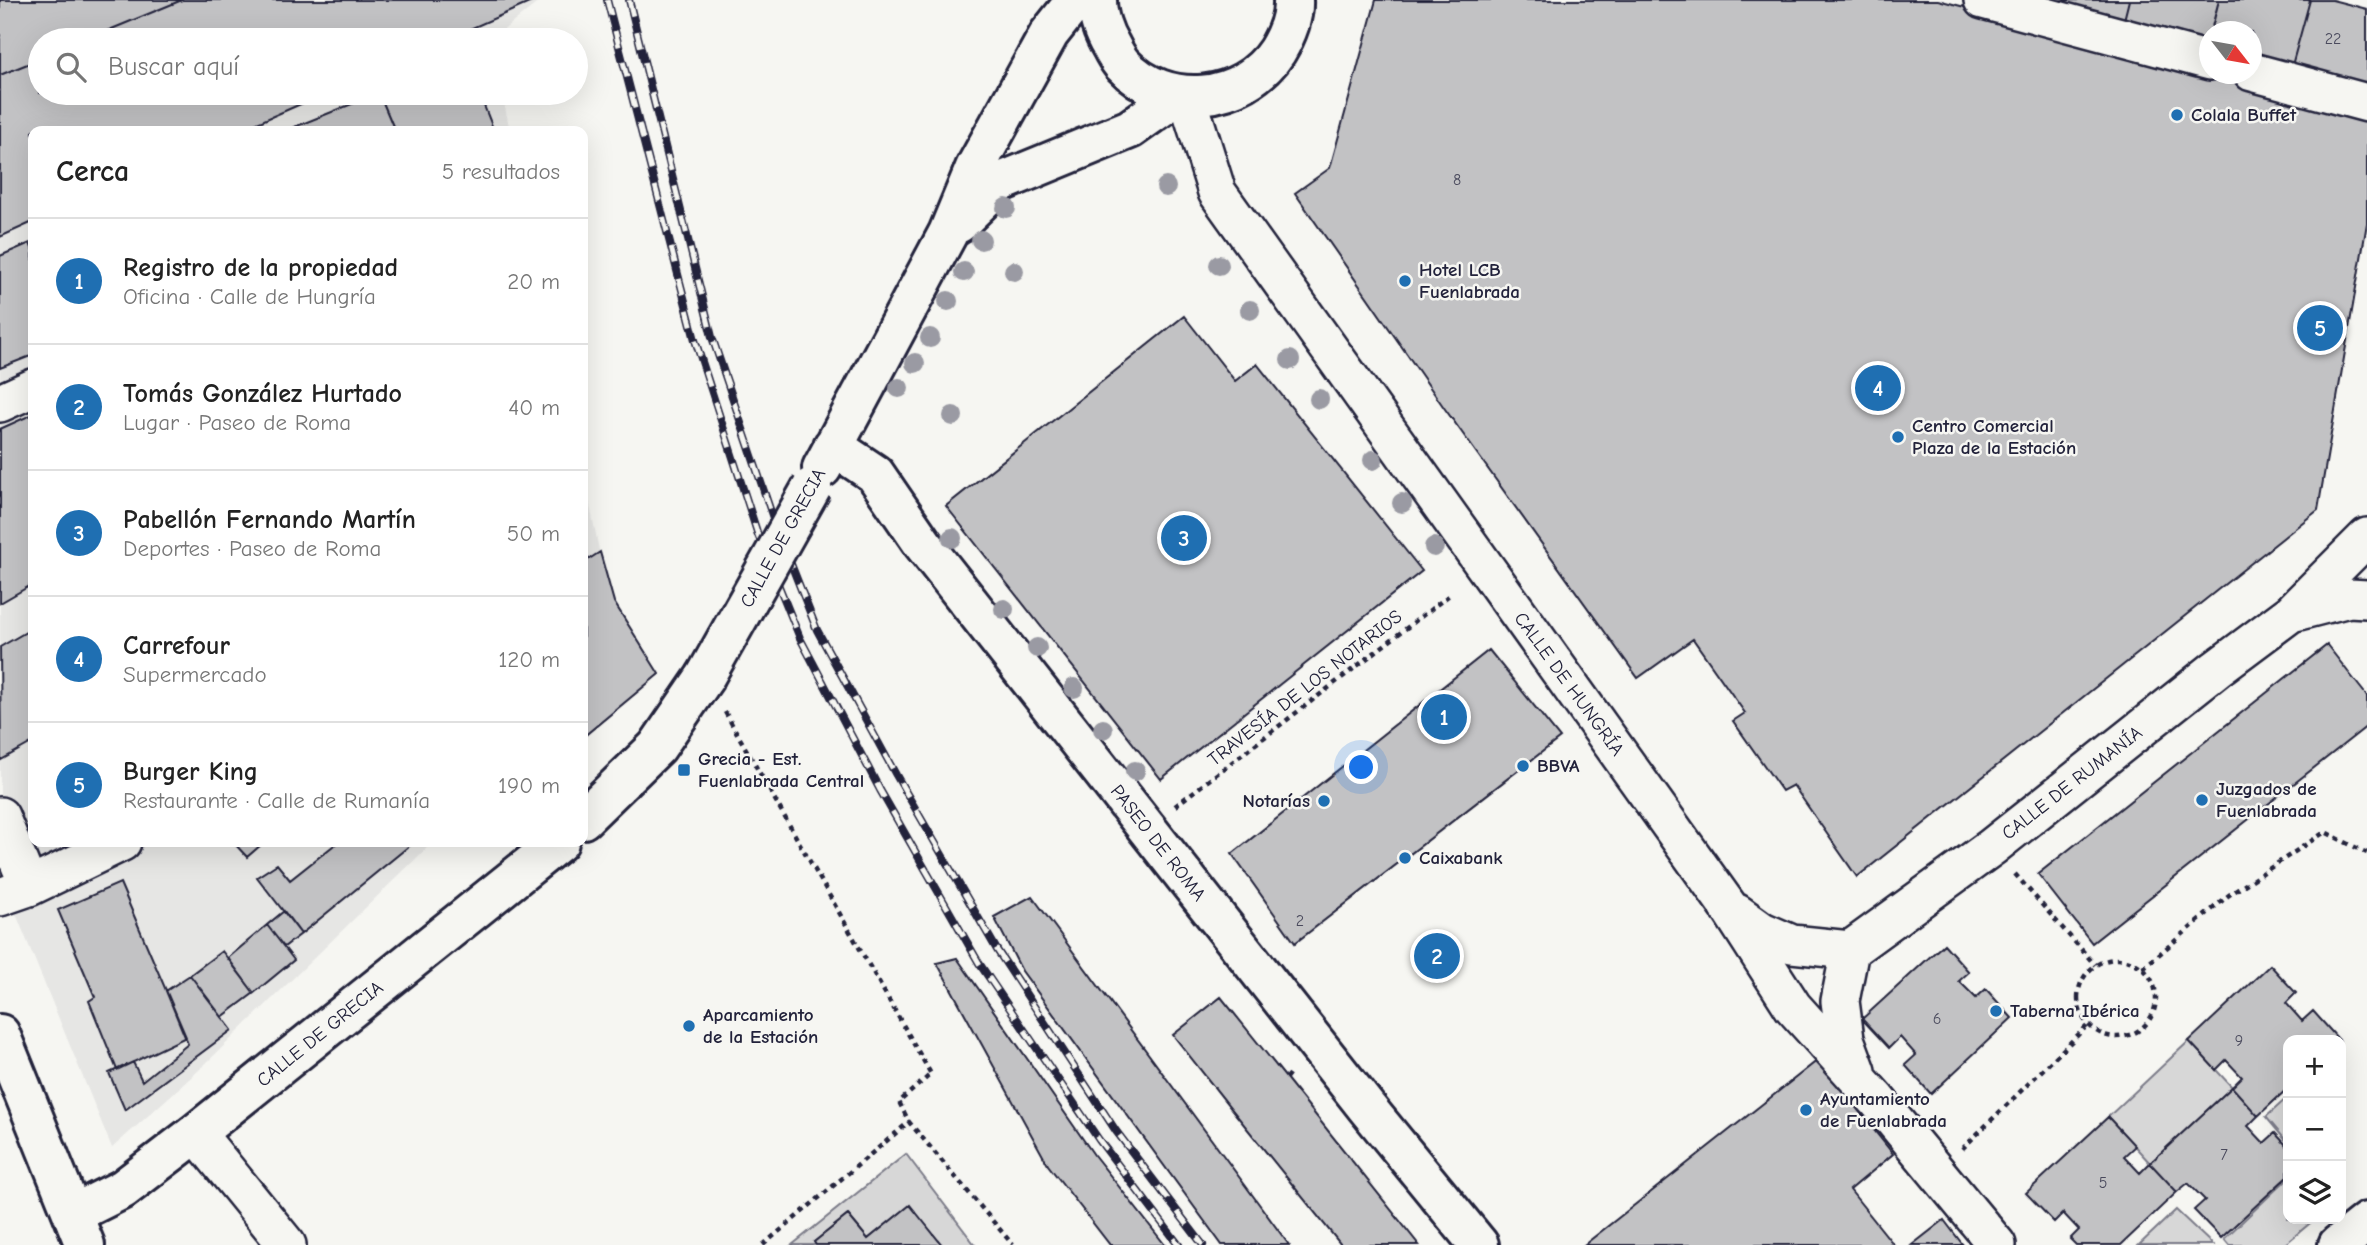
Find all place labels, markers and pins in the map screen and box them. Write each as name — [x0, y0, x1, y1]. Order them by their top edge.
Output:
place label: Colala Buffet — [2191, 104, 2297, 126]
marker: Colala Buffet — [2169, 107, 2185, 123]
place label: Hotel LCB Fuenlabrada — [1419, 259, 1520, 303]
marker: Hotel LCB Fuenlabrada — [1397, 273, 1413, 289]
pin: 5 — [2297, 302, 2343, 354]
pin: 4 — [1855, 362, 1901, 414]
place label: Centro Comercial Plaza de la Estación — [1912, 415, 2076, 459]
marker: Centro Comercial Plaza de la Estación — [1890, 429, 1906, 445]
pin: 3 — [1161, 512, 1207, 564]
pin: 1 — [1421, 691, 1467, 743]
place label: Grecia - Est. Fuenlabrada Central — [698, 748, 864, 792]
place label: BBVA — [1537, 755, 1580, 777]
marker: BBVA — [1515, 758, 1531, 774]
marker: Grecia - Est. Fuenlabrada Central — [676, 762, 692, 778]
place label: Juzgados de Fuenlabrada — [2216, 778, 2317, 822]
place label: Notarías — [1242, 790, 1310, 812]
marker: Juzgados de Fuenlabrada — [2194, 792, 2210, 808]
marker: Notarías — [1316, 793, 1332, 809]
place label: Caixabank — [1419, 847, 1503, 869]
marker: Caixabank — [1397, 850, 1413, 866]
pin: 2 — [1414, 930, 1460, 982]
place label: Taberna Ibérica — [2010, 1000, 2140, 1022]
marker: Taberna Ibérica — [1988, 1003, 2004, 1019]
place label: Aparcamiento de la Estación — [703, 1004, 818, 1048]
marker: Aparcamiento de la Estación — [681, 1018, 697, 1034]
place label: Ayuntamiento de Fuenlabrada — [1820, 1088, 1947, 1132]
marker: Ayuntamiento de Fuenlabrada — [1798, 1102, 1814, 1118]

